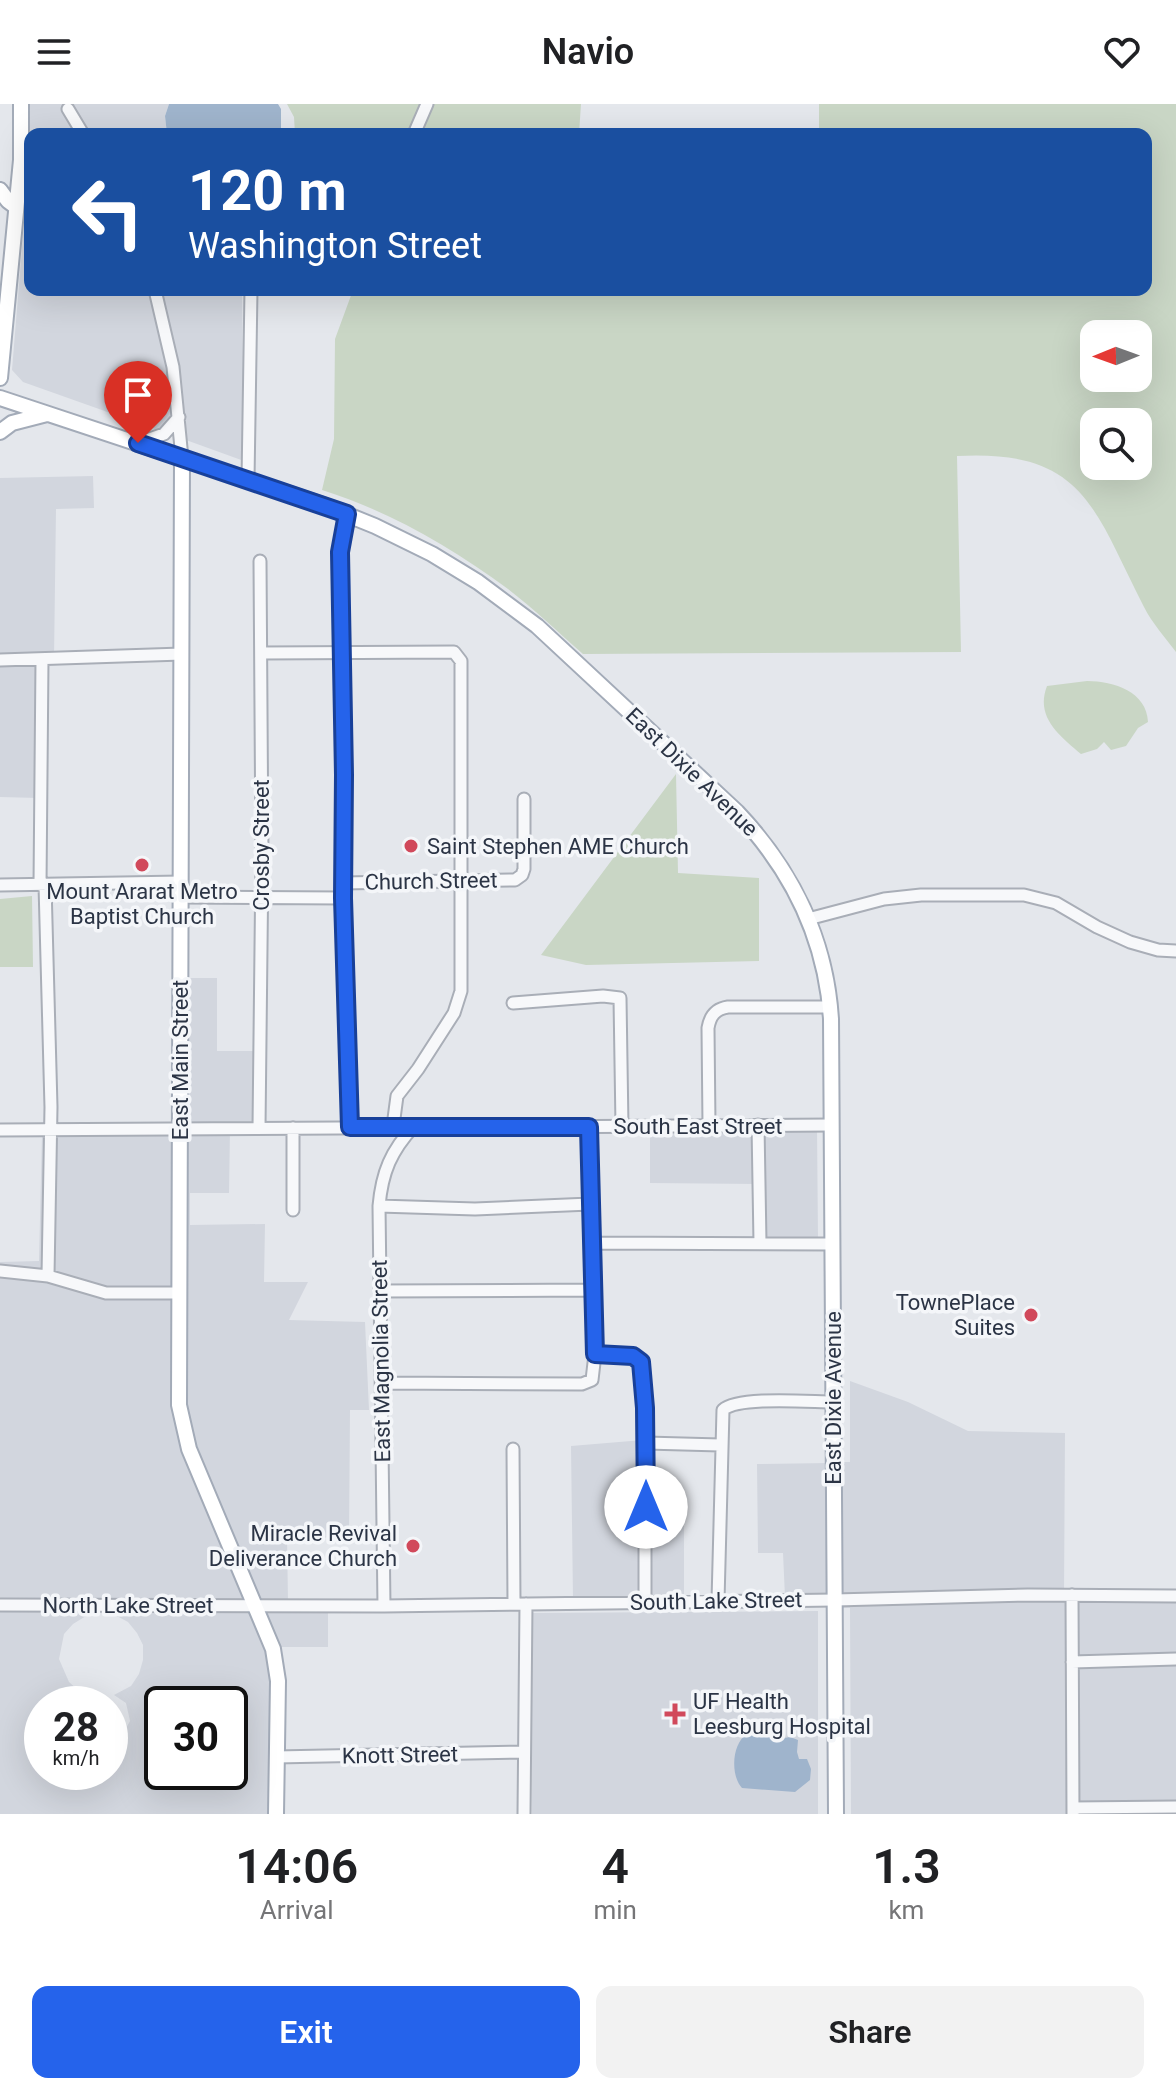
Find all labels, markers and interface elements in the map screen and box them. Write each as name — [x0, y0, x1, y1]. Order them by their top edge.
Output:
icon: menu — [32, 30, 76, 74]
icon: heart — [1100, 30, 1144, 74]
text: Navio — [542, 31, 634, 73]
text: 120 m — [188, 158, 347, 224]
icon: left — [56, 160, 160, 264]
text: Washington Street — [188, 225, 482, 267]
north arrow — [1080, 320, 1152, 392]
map controls — [1080, 320, 1152, 480]
pin — [104, 361, 172, 443]
icon: arrive — [116, 373, 160, 417]
button: search — [1080, 408, 1152, 480]
street label: East Dixie Avenue — [621, 703, 763, 841]
street label: Crosby Street — [249, 779, 274, 911]
place label: Saint Stephen AME Church — [427, 834, 689, 859]
marker: Saint Stephen AME Church — [402, 837, 420, 855]
marker: Mount Ararat Metro Baptist Church — [133, 856, 151, 874]
street label: Church Street — [364, 867, 498, 895]
place label: Mount Ararat Metro Baptist Church — [46, 879, 238, 929]
street label: East Main Street — [168, 980, 193, 1140]
street label: South East Street — [613, 1114, 783, 1139]
street label: East Magnolia Street — [367, 1259, 395, 1463]
place label: TownePlace Suites — [896, 1290, 1015, 1340]
marker: TownePlace Suites — [1022, 1306, 1040, 1324]
street label: East Dixie Avenue — [821, 1311, 846, 1485]
position arrow — [604, 1465, 688, 1549]
place label: Miracle Revival Deliverance Church — [209, 1521, 397, 1571]
marker: Miracle Revival Deliverance Church — [404, 1537, 422, 1555]
street label: South Lake Street — [630, 1587, 802, 1615]
street label: North Lake Street — [43, 1593, 213, 1618]
speed limit sign: 30 — [144, 1686, 248, 1790]
place label: UF Health Leesburg Hospital — [693, 1689, 871, 1739]
marker: UF Health Leesburg Hospital — [664, 1703, 686, 1725]
text: 28 — [53, 1704, 99, 1751]
street label: Knott Street — [342, 1741, 458, 1769]
text: km/h — [53, 1746, 99, 1770]
text: 14:06 — [235, 1838, 358, 1895]
text: 4 — [601, 1838, 629, 1895]
text: 1.3 — [872, 1838, 941, 1895]
text: Arrival — [260, 1895, 334, 1925]
text: min — [593, 1895, 637, 1925]
text: km — [888, 1895, 924, 1925]
button: Exit — [32, 1986, 580, 2078]
button: Share — [596, 1986, 1144, 2078]

